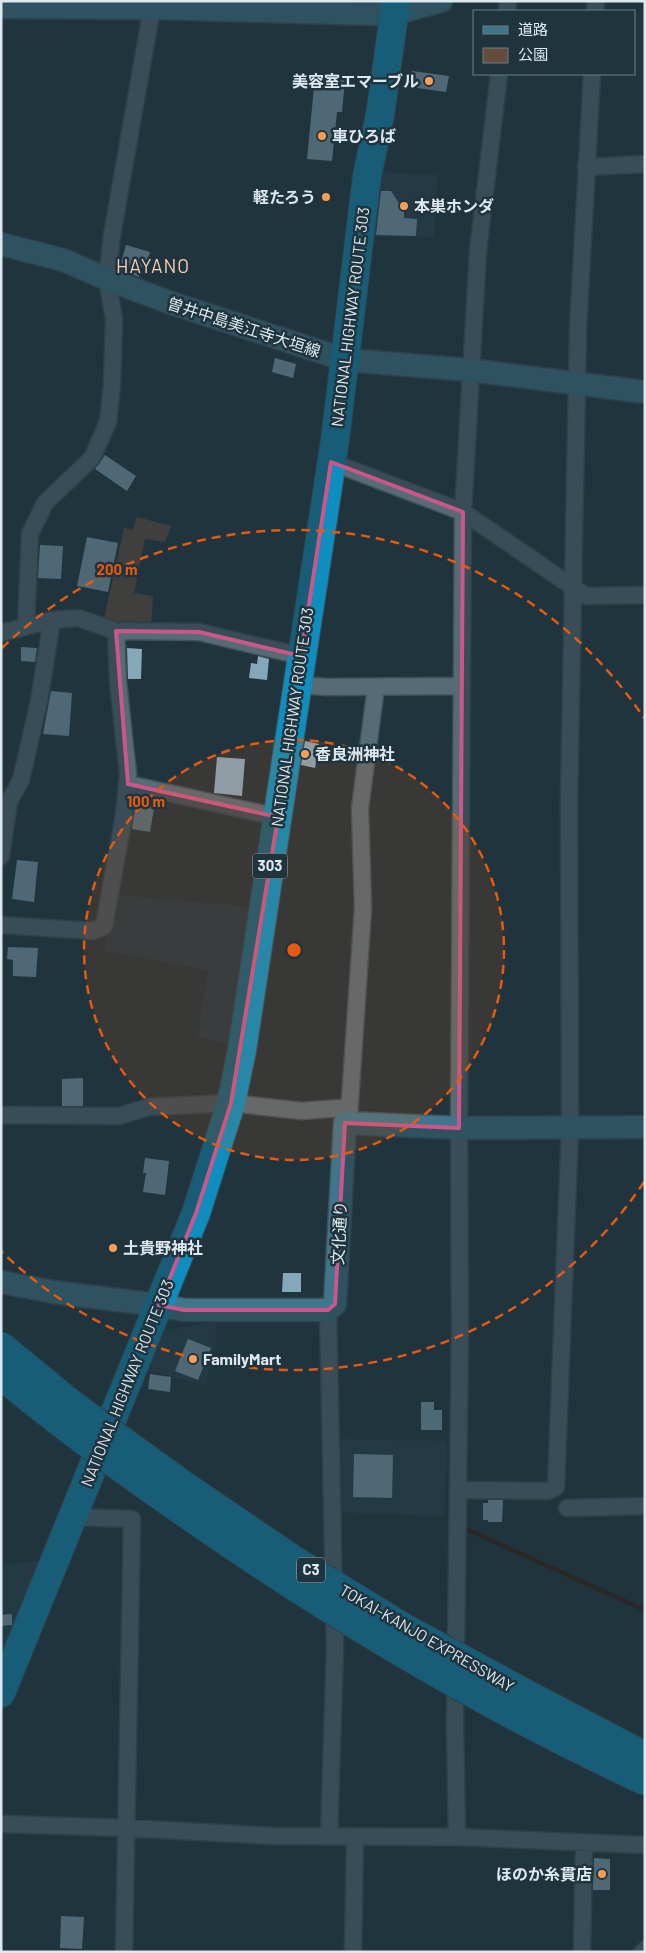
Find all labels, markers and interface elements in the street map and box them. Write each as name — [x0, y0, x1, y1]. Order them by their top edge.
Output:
legend — [473, 10, 636, 75]
text: 道路 — [518, 20, 548, 38]
text: 公園 — [518, 45, 548, 63]
place label: 美容室エマーブル — [292, 71, 419, 90]
marker: 美容室エマーブル — [423, 75, 435, 87]
place label: 車ひろば — [332, 126, 396, 145]
marker: 車ひろば — [316, 130, 328, 142]
place label: 軽たろう — [253, 187, 316, 206]
marker: 軽たろう — [320, 191, 332, 203]
place label: 本巣ホンダ — [414, 196, 494, 215]
marker: 本巣ホンダ — [398, 200, 410, 212]
street label: NATIONAL HIGHWAY ROUTE 303 — [327, 206, 372, 428]
district label: HAYANO — [116, 254, 190, 277]
street label: 曽井中島美江寺大垣線 — [165, 293, 323, 360]
text: 200 m — [96, 560, 138, 578]
street label: NATIONAL HIGHWAY ROUTE 303 — [267, 606, 316, 828]
place label: 香良洲神社 — [315, 744, 395, 763]
marker: 香良洲神社 — [299, 748, 311, 760]
text: 100 m — [127, 792, 165, 810]
road number: 303 — [252, 854, 288, 878]
centre of rings — [285, 941, 303, 959]
street label: 文化通り — [327, 1201, 350, 1265]
place label: 土貴野神社 — [123, 1238, 203, 1257]
marker: 土貴野神社 — [107, 1242, 119, 1254]
street label: NATIONAL HIGHWAY ROUTE 303 — [76, 1277, 177, 1489]
place label: FamilyMart — [203, 1349, 281, 1368]
marker: FamilyMart — [187, 1353, 199, 1365]
road number: C3 — [297, 1558, 325, 1582]
street label: TOKAI-KANJO EXPRESSWAY — [337, 1580, 518, 1695]
place label: ほのか糸貫店 — [496, 1864, 592, 1883]
marker: ほのか糸貫店 — [596, 1868, 608, 1880]

